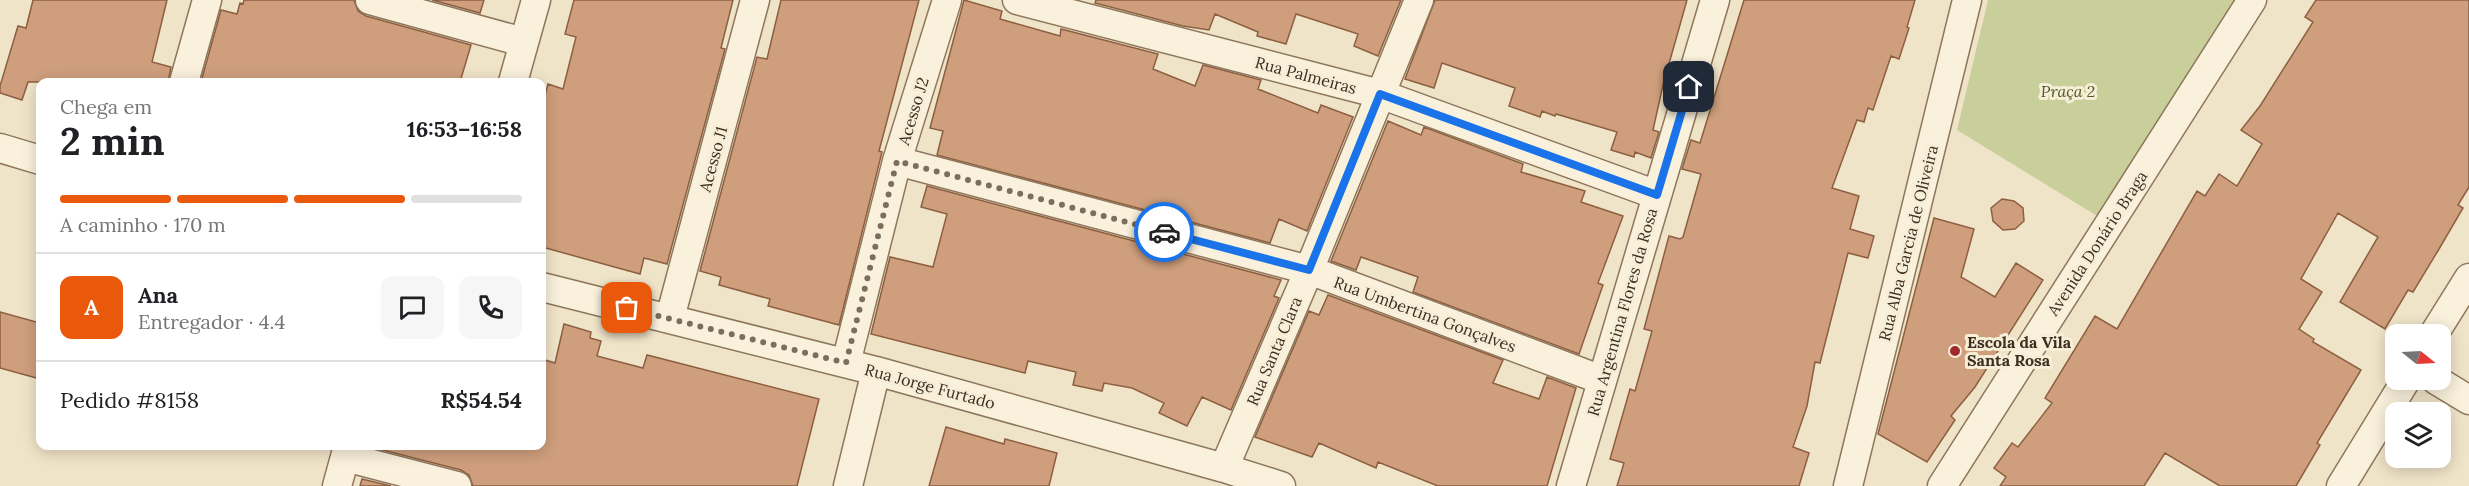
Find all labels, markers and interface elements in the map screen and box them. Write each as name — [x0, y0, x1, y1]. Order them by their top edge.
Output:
street label: Rua Palmeiras — [1253, 52, 1359, 98]
pin — [1663, 61, 1714, 112]
icon: home — [1672, 70, 1705, 103]
street label: Acesso J2 — [893, 75, 933, 148]
park label: Praça 2 — [2041, 81, 2095, 101]
text: Chega em — [60, 94, 152, 119]
text: 16:53–16:58 — [407, 115, 522, 143]
text: 2 min — [60, 116, 165, 166]
street label: Acesso J1 — [694, 124, 731, 195]
street label: Rua Alba Garcia de Oliveira — [1874, 143, 1942, 343]
street label: Avenida Donário Braga — [2042, 167, 2151, 320]
courier — [1134, 202, 1194, 262]
street label: Rua Argentina Flores da Rosa — [1583, 206, 1661, 418]
text: A caminho · 170 m — [60, 212, 226, 237]
icon: car — [1148, 216, 1181, 249]
street label: Rua Umbertina Gonçalves — [1331, 272, 1519, 356]
button: chat — [381, 276, 444, 339]
button: phone — [459, 276, 522, 339]
text: Ana — [138, 281, 178, 309]
pin — [601, 282, 652, 333]
icon: bag — [610, 291, 643, 324]
text: A — [84, 293, 99, 321]
street label: Rua Santa Clara — [1242, 293, 1306, 409]
text: Entregador · 4.4 — [138, 309, 285, 334]
north arrow — [2385, 324, 2451, 390]
map controls — [2385, 324, 2451, 468]
place label: Escola da Vila Santa Rosa — [1967, 332, 2072, 370]
marker: Escola da Vila Santa Rosa — [1948, 344, 1962, 358]
street label: Rua Jorge Furtado — [863, 359, 997, 413]
text: Pedido #8158 — [60, 386, 199, 414]
text: R$54.54 — [441, 386, 522, 414]
button: layers — [2385, 402, 2451, 468]

